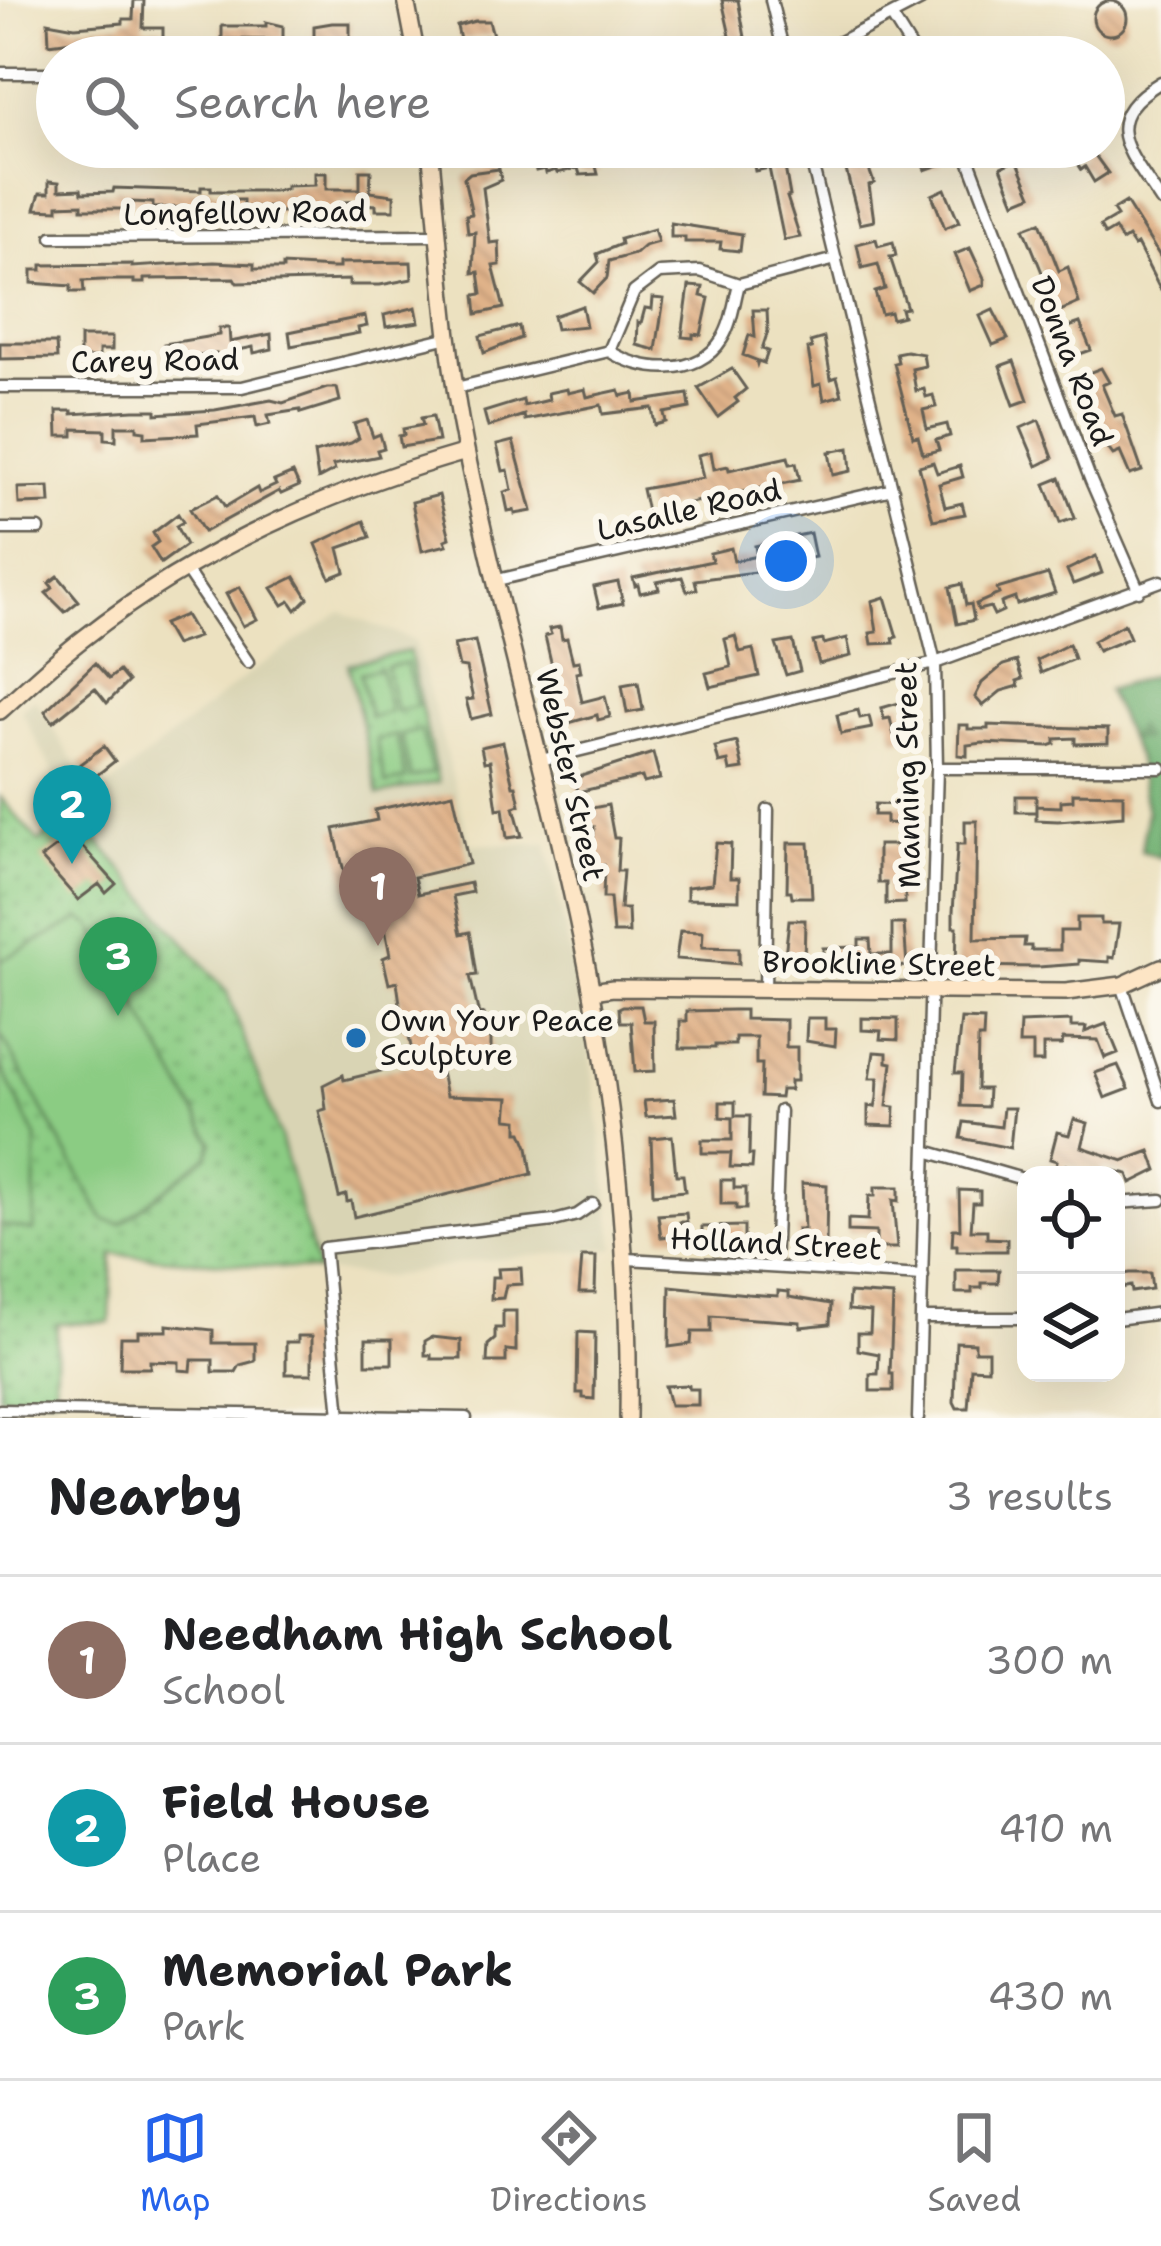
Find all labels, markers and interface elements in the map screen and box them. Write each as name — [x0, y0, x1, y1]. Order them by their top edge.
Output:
search box — [36, 36, 1125, 168]
icon: search — [78, 69, 144, 135]
text: Search here — [174, 72, 431, 132]
street label: Longfellow Road — [123, 190, 367, 235]
street label: Donna Road — [1021, 270, 1124, 451]
street label: Carey Road — [71, 339, 239, 382]
street label: Lasalle Road — [593, 468, 785, 551]
your location — [756, 531, 816, 591]
street label: Manning Street — [885, 661, 930, 889]
street label: Webster Street — [526, 664, 615, 885]
pin: 2 — [33, 765, 111, 864]
pin: 1 — [339, 847, 417, 946]
pin: 3 — [79, 917, 157, 1016]
street label: Brookline Street — [762, 941, 996, 986]
place label: Own Your Peace Sculpture — [380, 1000, 614, 1075]
marker: Own Your Peace Sculpture — [343, 1025, 369, 1051]
map controls — [1017, 1166, 1125, 1382]
button: locate — [1017, 1166, 1125, 1274]
street label: Holland Street — [669, 1217, 883, 1270]
button: layers — [1017, 1274, 1125, 1382]
text: Nearby — [48, 1462, 243, 1530]
text: 3 results — [946, 1470, 1113, 1522]
text: Needham High School — [162, 1604, 672, 1664]
text: 1 — [78, 1634, 96, 1686]
text: 300 m — [985, 1634, 1113, 1686]
text: School — [162, 1664, 285, 1716]
text: Field House — [162, 1772, 430, 1832]
text: 2 — [73, 1802, 101, 1854]
text: 410 m — [998, 1802, 1113, 1854]
text: Place — [162, 1832, 261, 1884]
text: Memorial Park — [162, 1940, 513, 2000]
text: 3 — [73, 1970, 101, 2022]
text: 430 m — [988, 1970, 1113, 2022]
text: Park — [162, 2000, 246, 2052]
tab: Map — [140, 2105, 211, 2222]
tab: Directions — [490, 2105, 648, 2222]
tab: Saved — [927, 2105, 1021, 2222]

